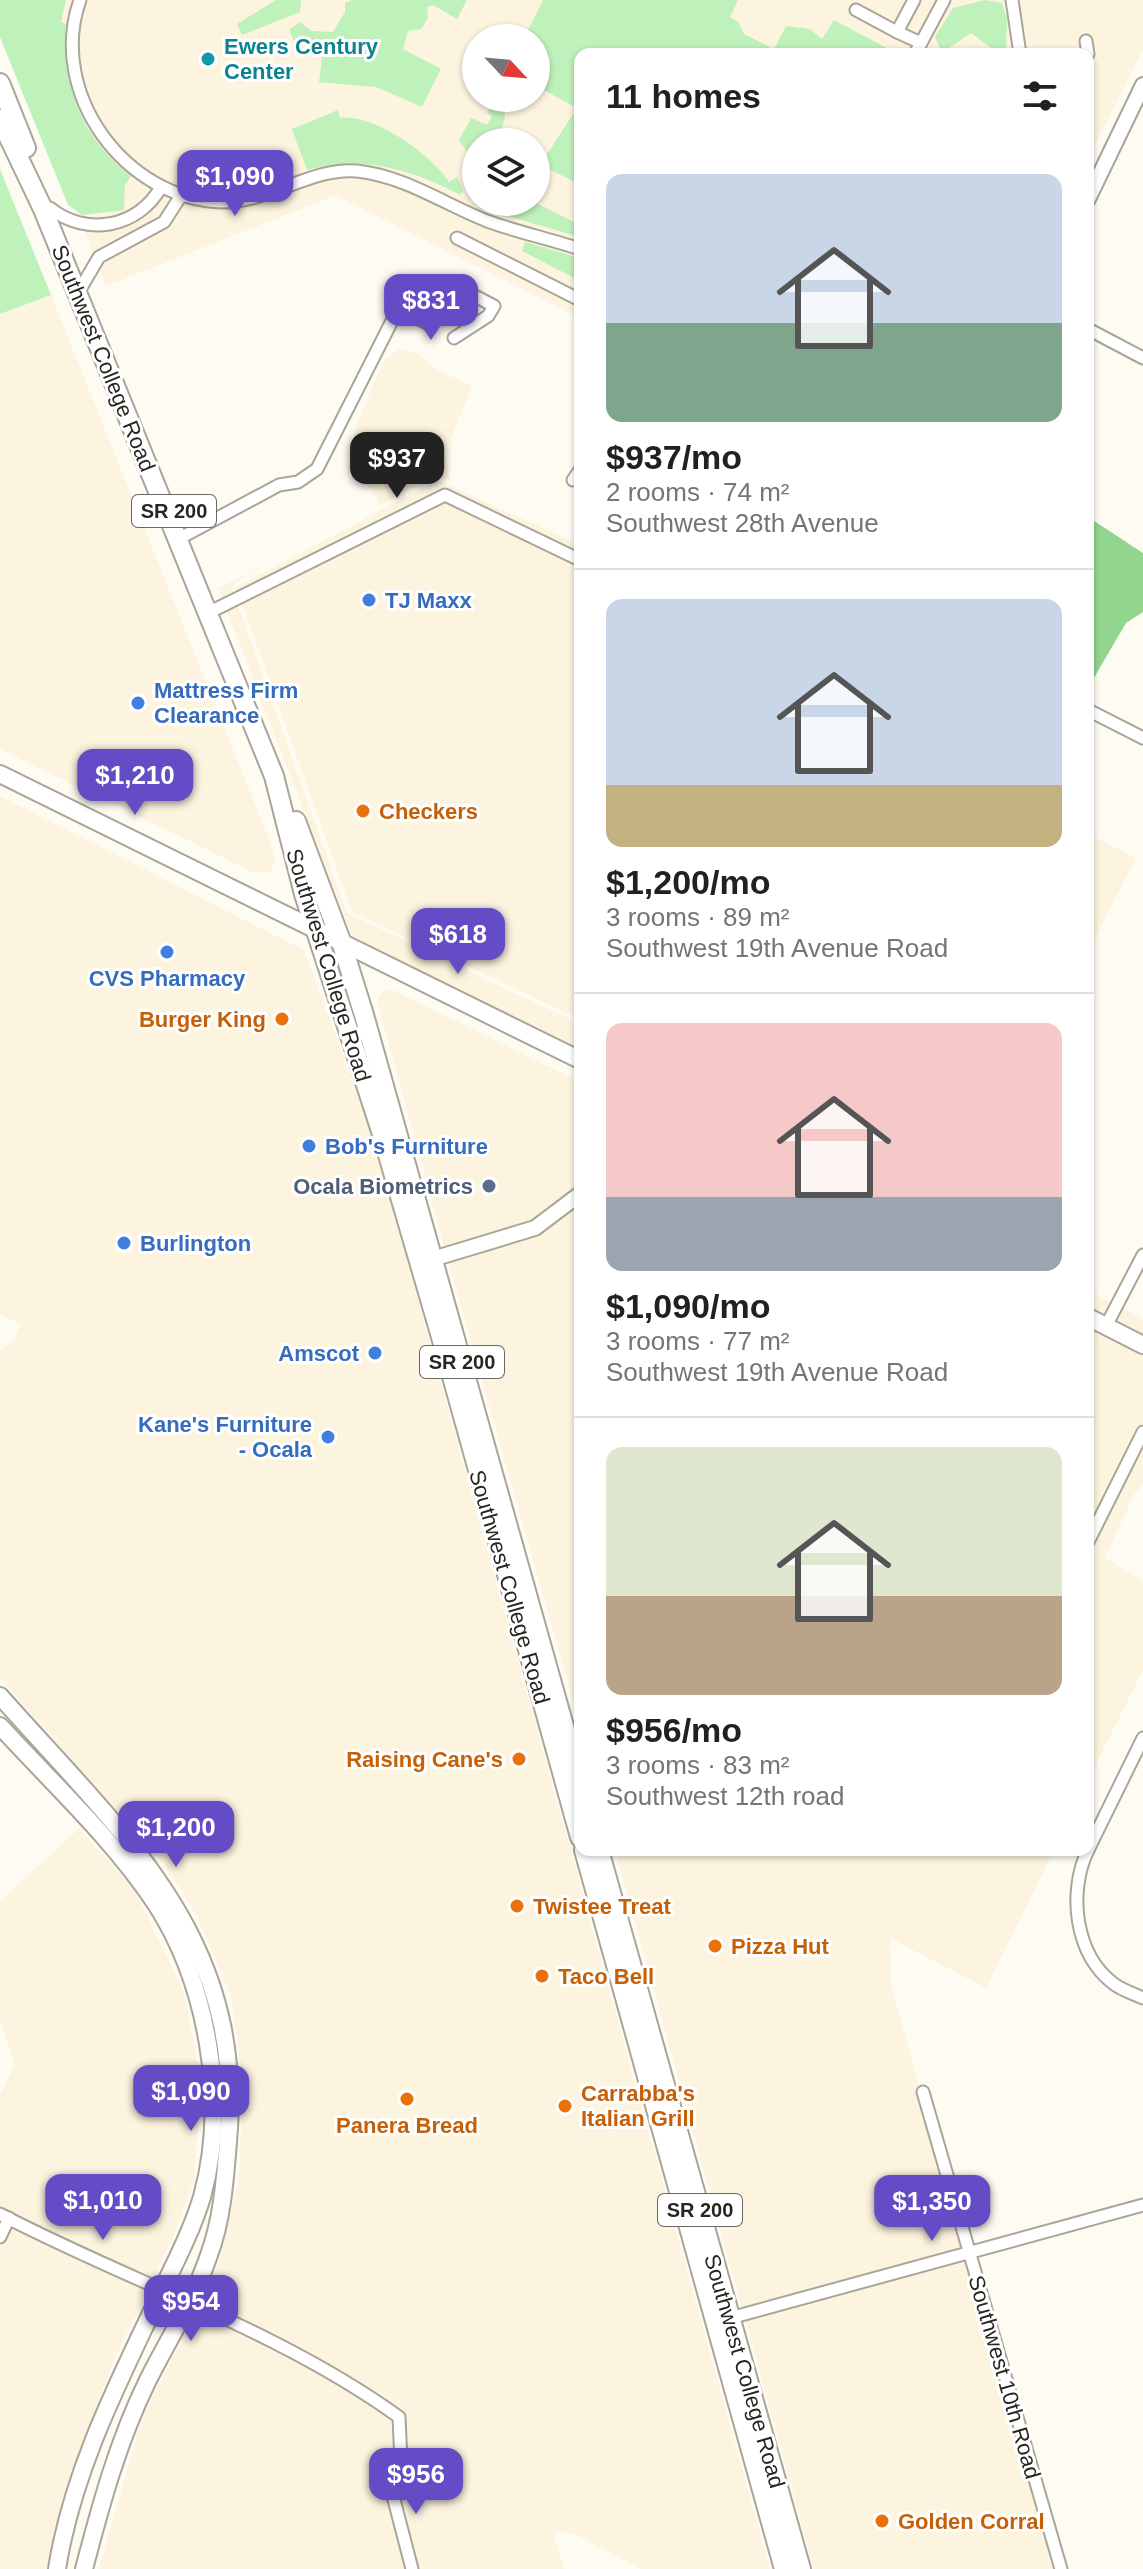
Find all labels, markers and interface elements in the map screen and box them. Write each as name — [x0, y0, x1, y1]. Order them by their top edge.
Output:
north arrow — [462, 24, 550, 112]
map controls — [462, 24, 550, 216]
place label: Ewers Century Center — [224, 34, 379, 84]
marker: Ewers Century Center — [199, 50, 217, 68]
icon: filters — [1018, 74, 1062, 118]
text: 11 homes — [606, 77, 761, 115]
button: layers — [462, 128, 550, 216]
pin: $1,090 — [170, 150, 300, 218]
text: $1,090 — [195, 161, 275, 191]
icon: home — [762, 226, 906, 370]
street label: Southwest College Road — [47, 241, 160, 475]
pin: $831 — [384, 274, 478, 342]
text: $831 — [402, 285, 460, 315]
pin: $937 — [350, 432, 444, 500]
text: $937/mo — [606, 438, 742, 476]
text: $937 — [368, 443, 426, 473]
text: 2 rooms · 74 m² — [606, 477, 790, 507]
road number: SR 200 — [132, 495, 216, 527]
text: Southwest 28th Avenue — [606, 508, 879, 538]
place label: TJ Maxx — [385, 588, 473, 613]
marker: TJ Maxx — [360, 591, 378, 609]
icon: home — [762, 651, 906, 795]
place label: Mattress Firm Clearance — [154, 678, 298, 728]
marker: Mattress Firm Clearance — [129, 694, 147, 712]
pin: $1,210 — [70, 749, 200, 817]
text: $1,210 — [95, 760, 175, 790]
place label: Checkers — [379, 799, 478, 824]
marker: Checkers — [354, 802, 372, 820]
street label: Southwest College Road — [281, 846, 376, 1085]
text: $1,200/mo — [606, 863, 770, 901]
text: 3 rooms · 89 m² — [606, 902, 790, 932]
pin: $618 — [411, 908, 505, 976]
text: $618 — [429, 919, 487, 949]
text: Southwest 19th Avenue Road — [606, 933, 948, 963]
marker: CVS Pharmacy — [158, 943, 176, 961]
place label: CVS Pharmacy — [89, 966, 246, 991]
place label: Burger King — [139, 1007, 266, 1032]
marker: Burger King — [273, 1010, 291, 1028]
icon: home — [762, 1075, 906, 1219]
place label: Bob's Furniture — [325, 1134, 488, 1159]
marker: Bob's Furniture — [300, 1137, 318, 1155]
place label: Ocala Biometrics — [293, 1174, 473, 1199]
marker: Ocala Biometrics — [480, 1177, 498, 1195]
place label: Burlington — [140, 1231, 251, 1256]
marker: Burlington — [115, 1234, 133, 1252]
text: $1,090/mo — [606, 1287, 770, 1325]
text: 3 rooms · 77 m² — [606, 1326, 790, 1356]
place label: Amscot — [278, 1341, 360, 1366]
marker: Amscot — [366, 1344, 384, 1362]
road number: SR 200 — [420, 1346, 504, 1378]
text: Southwest 19th Avenue Road — [606, 1357, 948, 1387]
place label: Kane's Furniture - Ocala — [138, 1412, 313, 1462]
marker: Kane's Furniture - Ocala — [319, 1428, 337, 1446]
street label: Southwest College Road — [464, 1467, 555, 1707]
icon: home — [762, 1499, 906, 1643]
text: $956/mo — [606, 1711, 742, 1749]
place label: Raising Cane's — [346, 1747, 503, 1772]
marker: Raising Cane's — [510, 1750, 528, 1768]
text: 3 rooms · 83 m² — [606, 1750, 790, 1780]
text: Southwest 12th road — [606, 1781, 845, 1811]
pin: $1,200 — [111, 1801, 241, 1869]
text: $1,200 — [136, 1812, 216, 1842]
place label: Twistee Treat — [533, 1894, 671, 1919]
marker: Twistee Treat — [508, 1897, 526, 1915]
place label: Pizza Hut — [731, 1934, 829, 1959]
marker: Pizza Hut — [706, 1937, 724, 1955]
place label: Taco Bell — [558, 1964, 654, 1989]
marker: Taco Bell — [533, 1967, 551, 1985]
pin: $1,090 — [126, 2065, 256, 2133]
text: $1,090 — [151, 2076, 231, 2106]
place label: Carrabba's Italian Grill — [581, 2081, 695, 2131]
marker: Panera Bread — [398, 2090, 416, 2108]
marker: Carrabba's Italian Grill — [556, 2097, 574, 2115]
place label: Panera Bread — [336, 2113, 478, 2138]
pin: $1,010 — [38, 2174, 168, 2242]
pin: $1,350 — [867, 2175, 997, 2243]
text: $1,010 — [63, 2185, 143, 2215]
text: $1,350 — [892, 2186, 972, 2216]
road number: SR 200 — [658, 2194, 742, 2226]
street label: Southwest College Road — [699, 2251, 790, 2491]
street label: Southwest 10th Road — [964, 2273, 1046, 2482]
pin: $954 — [144, 2275, 238, 2343]
text: $954 — [162, 2286, 220, 2316]
pin: $956 — [369, 2448, 463, 2516]
text: $956 — [387, 2459, 445, 2489]
place label: Golden Corral — [898, 2509, 1045, 2534]
marker: Golden Corral — [873, 2512, 891, 2530]

